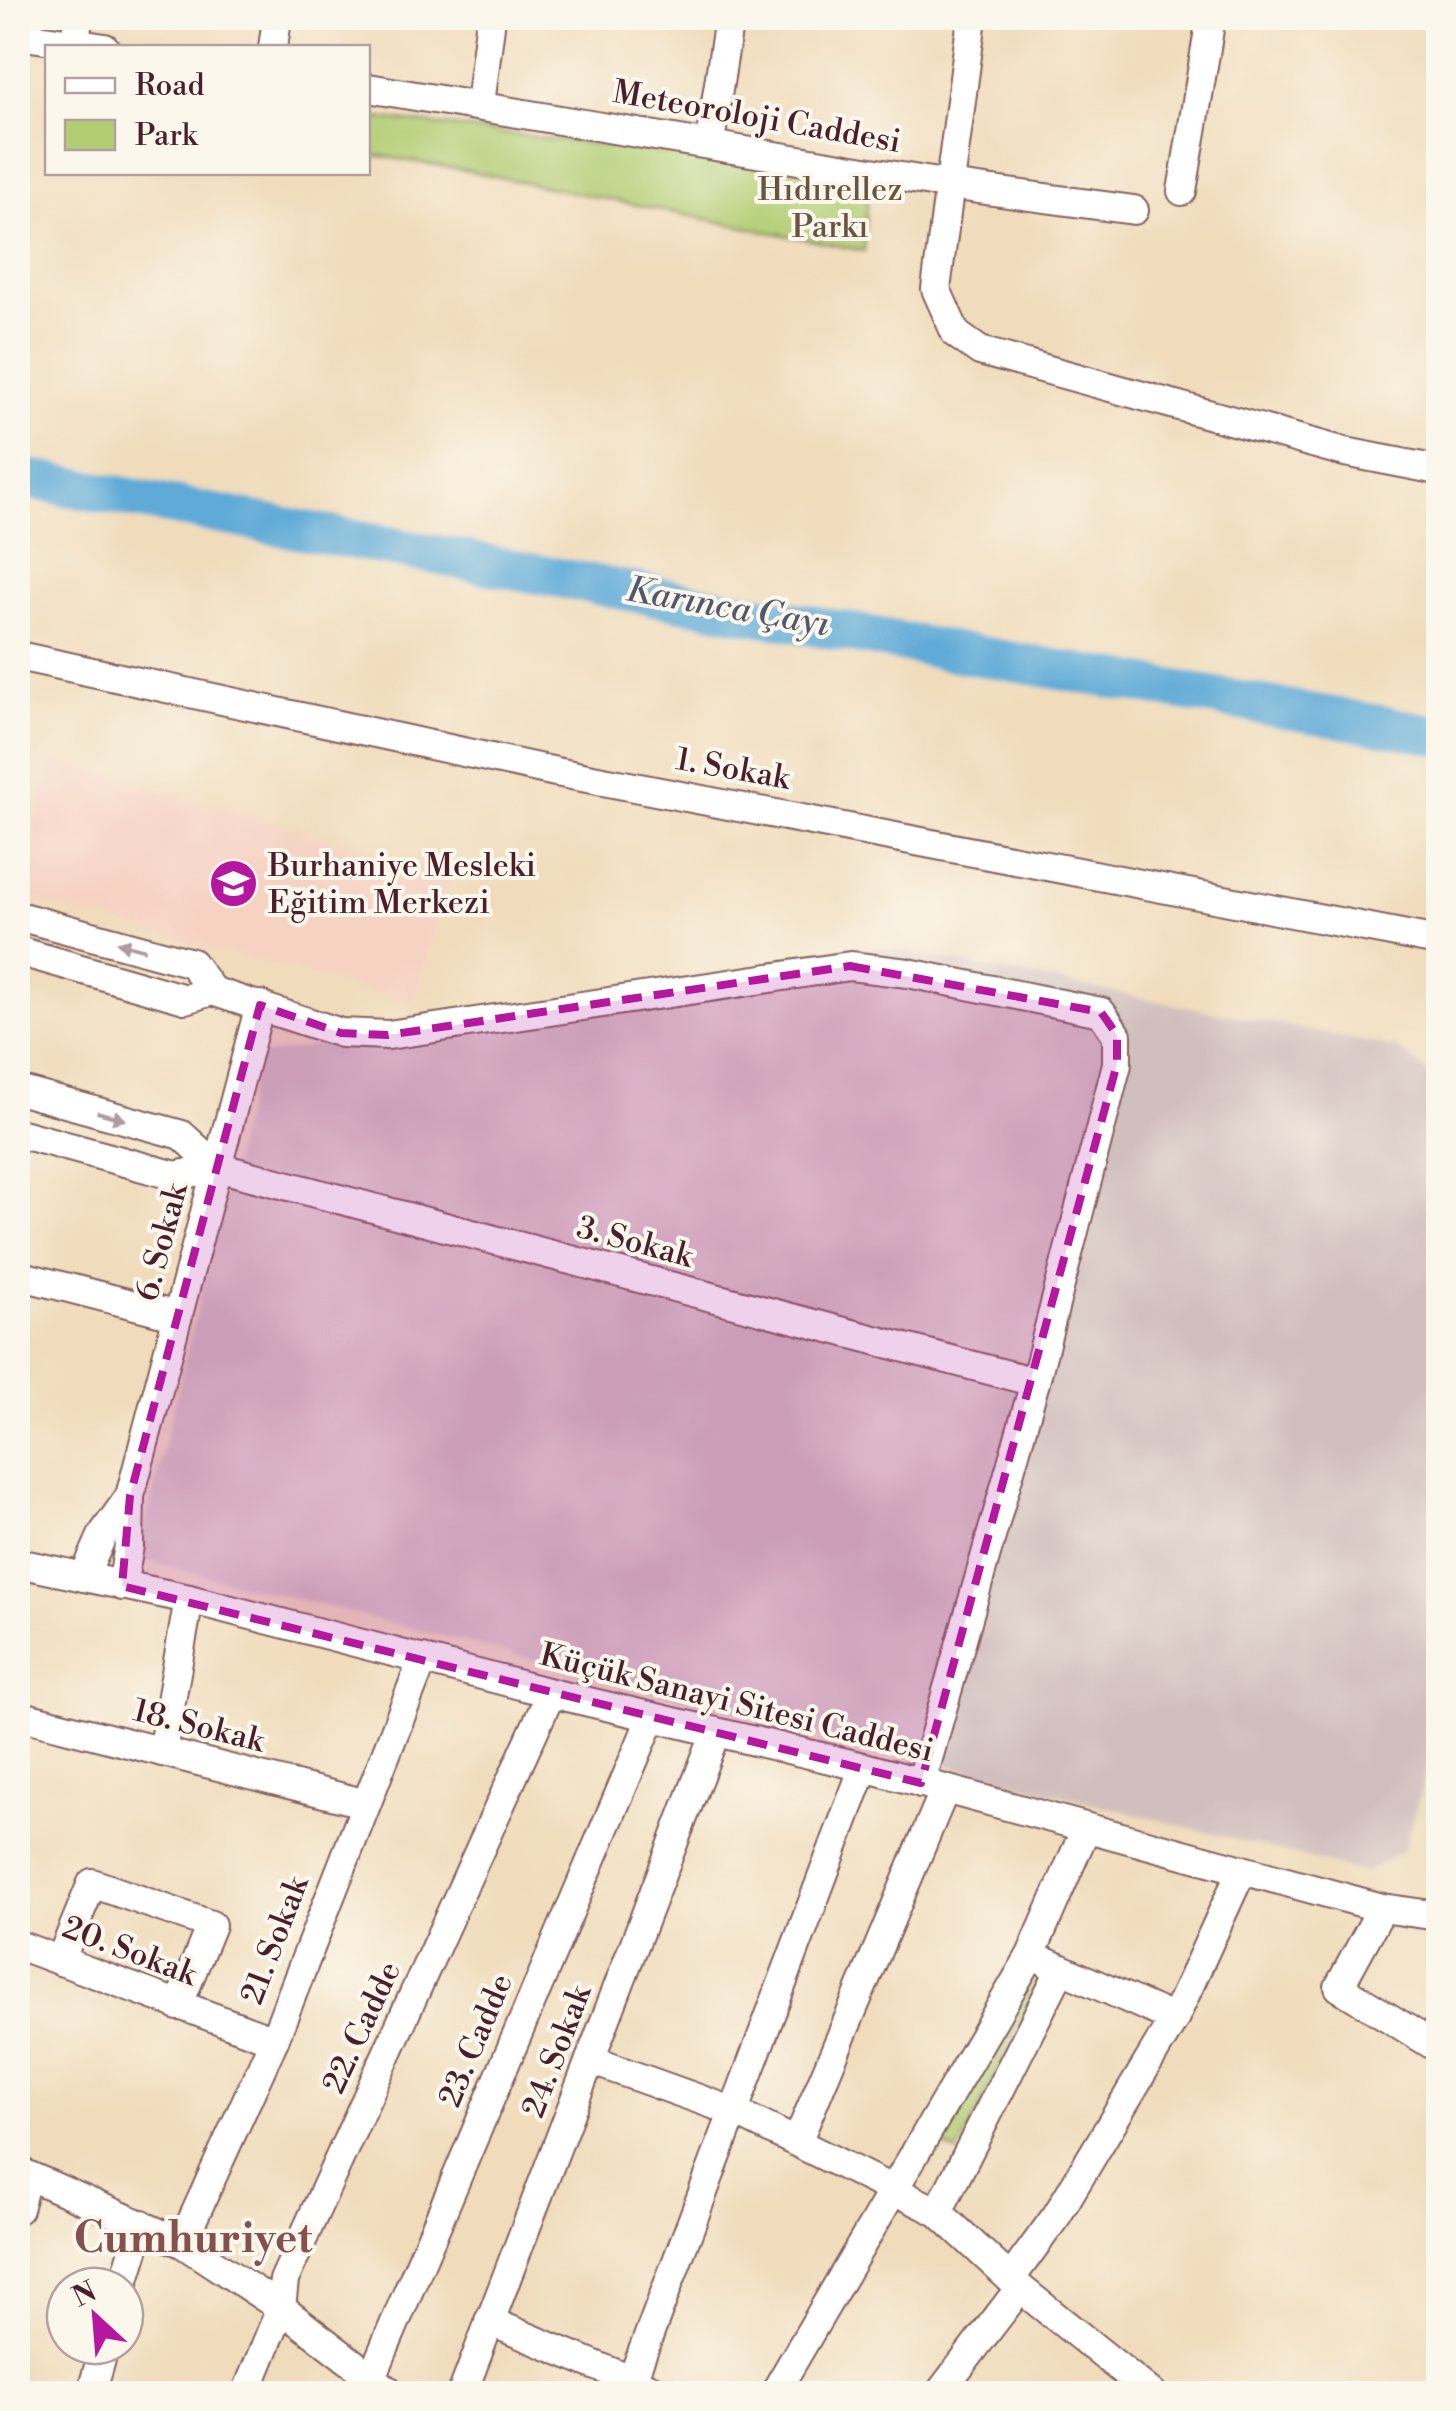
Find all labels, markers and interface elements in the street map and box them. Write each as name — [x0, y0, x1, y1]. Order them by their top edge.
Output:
legend — [45, 45, 370, 175]
text: Road — [135, 67, 205, 105]
street label: Meteoroloji Caddesi — [610, 72, 904, 162]
text: Park — [135, 117, 199, 155]
park label: Hıdırellez Parkı — [757, 170, 903, 247]
water label: Karınca Çayı — [623, 568, 833, 647]
street label: 1. Sokak — [673, 739, 795, 799]
place label: Burhaniye Mesleki Eğitim Merkezi — [267, 846, 536, 923]
school or university icon: Burhaniye Mesleki Eğitim Merkezi — [207, 857, 259, 909]
one-way arrow — [115, 938, 146, 954]
one-way arrow — [97, 1109, 127, 1124]
street label: 6. Sokak — [127, 1177, 197, 1305]
street label: 3. Sokak — [572, 1207, 699, 1277]
street label: Küçük Sanayi Sitesi Caddesi — [536, 1635, 938, 1771]
street label: 18. Sokak — [129, 1690, 271, 1762]
street label: 21. Sokak — [232, 1869, 318, 2010]
street label: 20. Sokak — [57, 1907, 204, 1996]
street label: 22. Cadde — [314, 1955, 410, 2100]
street label: 23. Cadde — [430, 1968, 522, 2113]
street label: 24. Sokak — [513, 1977, 601, 2123]
district label: Cumhuriyet — [74, 2213, 313, 2266]
north arrow — [45, 2266, 145, 2366]
text: N — [67, 2274, 102, 2315]

